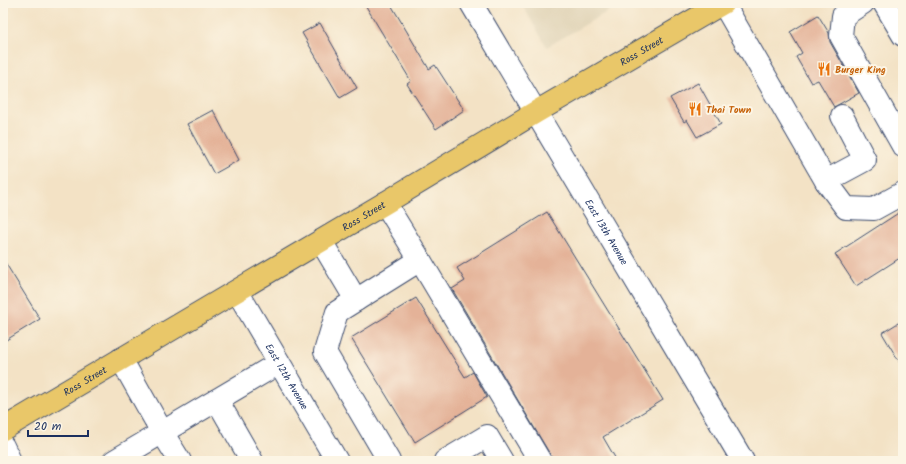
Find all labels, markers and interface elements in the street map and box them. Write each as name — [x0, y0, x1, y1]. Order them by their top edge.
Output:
street label: Ross Street — [617, 32, 667, 71]
restaurant icon: Burger King — [816, 61, 832, 77]
place label: Burger King — [835, 62, 886, 78]
restaurant icon: Thai Town — [687, 101, 703, 117]
place label: Thai Town — [706, 102, 752, 118]
street label: East 13th Avenue — [580, 196, 632, 269]
street label: Ross Street — [339, 197, 389, 236]
street label: East 12th Avenue — [261, 341, 312, 413]
street label: Ross Street — [60, 362, 110, 401]
scale bar — [28, 412, 88, 438]
text: 20 m — [34, 417, 62, 436]

